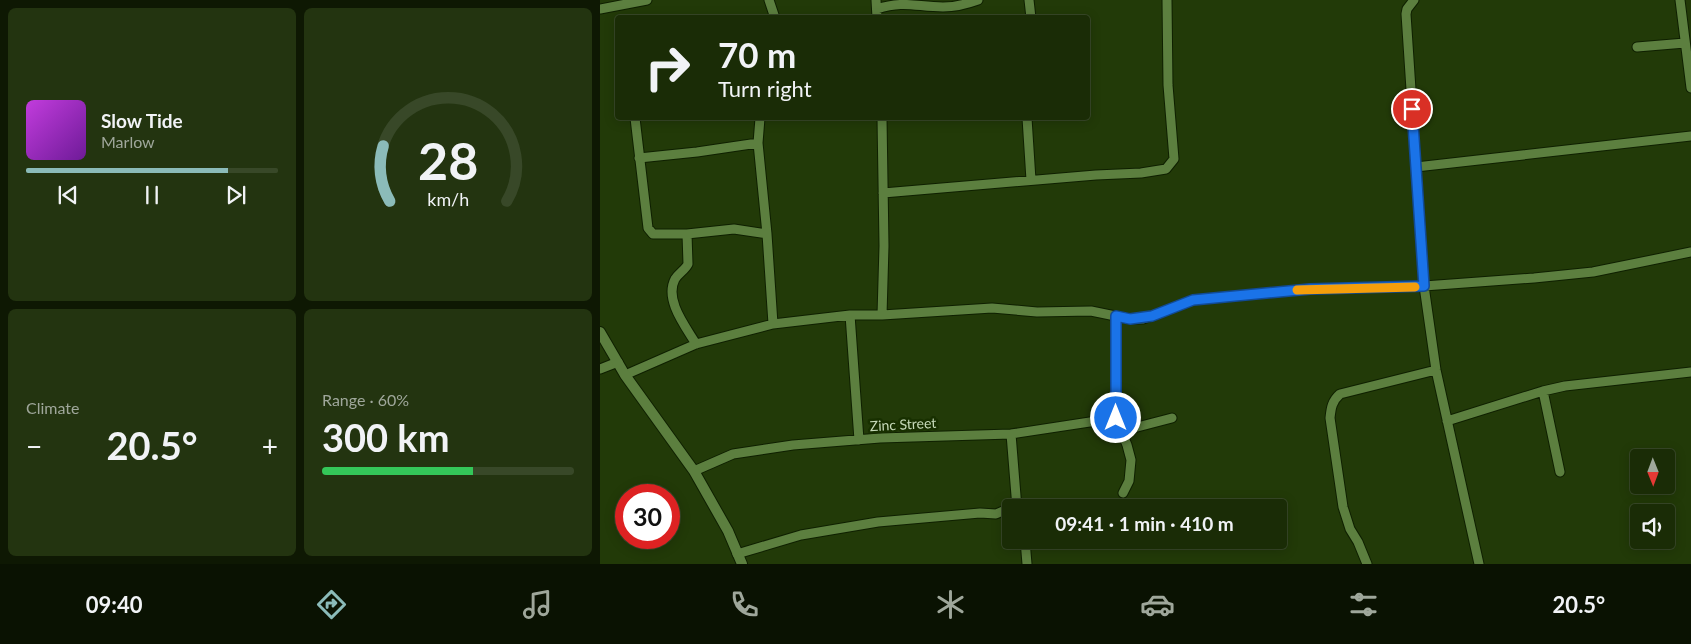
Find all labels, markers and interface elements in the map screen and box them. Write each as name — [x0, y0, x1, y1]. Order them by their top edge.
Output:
text: 70 m — [718, 33, 796, 75]
icon: right — [635, 35, 700, 100]
text: Turn right — [718, 75, 812, 102]
pin — [1391, 88, 1433, 130]
icon: arrive — [1398, 95, 1426, 123]
text: Slow Tide — [101, 109, 183, 132]
text: 28 — [418, 129, 478, 191]
text: Marlow — [101, 132, 155, 151]
icon: previous — [54, 181, 82, 209]
icon: pause — [138, 181, 166, 209]
icon: next — [222, 181, 250, 209]
text: km/h — [427, 188, 469, 210]
text: Range · 60% — [322, 390, 409, 409]
position arrow — [1089, 391, 1141, 443]
text: Climate — [26, 398, 79, 417]
text: 300 km — [322, 414, 450, 460]
street label: Zinc Street — [869, 414, 937, 434]
text: 20.5° — [107, 422, 197, 468]
text: − — [26, 429, 42, 463]
text: + — [262, 429, 278, 463]
north arrow — [1630, 449, 1675, 494]
map controls — [1630, 449, 1675, 549]
speed limit sign: 30 — [615, 484, 680, 549]
button: sound — [1630, 504, 1675, 549]
text: 09:41 · 1 min · 410 m — [1055, 512, 1234, 535]
icon: directions — [314, 587, 349, 622]
icon: music — [520, 587, 555, 622]
icon: phone — [727, 587, 762, 622]
icon: climate — [933, 587, 968, 622]
icon: car — [1140, 587, 1175, 622]
icon: filters — [1346, 587, 1381, 622]
text: 09:40 — [86, 591, 142, 618]
text: 20.5° — [1553, 591, 1605, 618]

